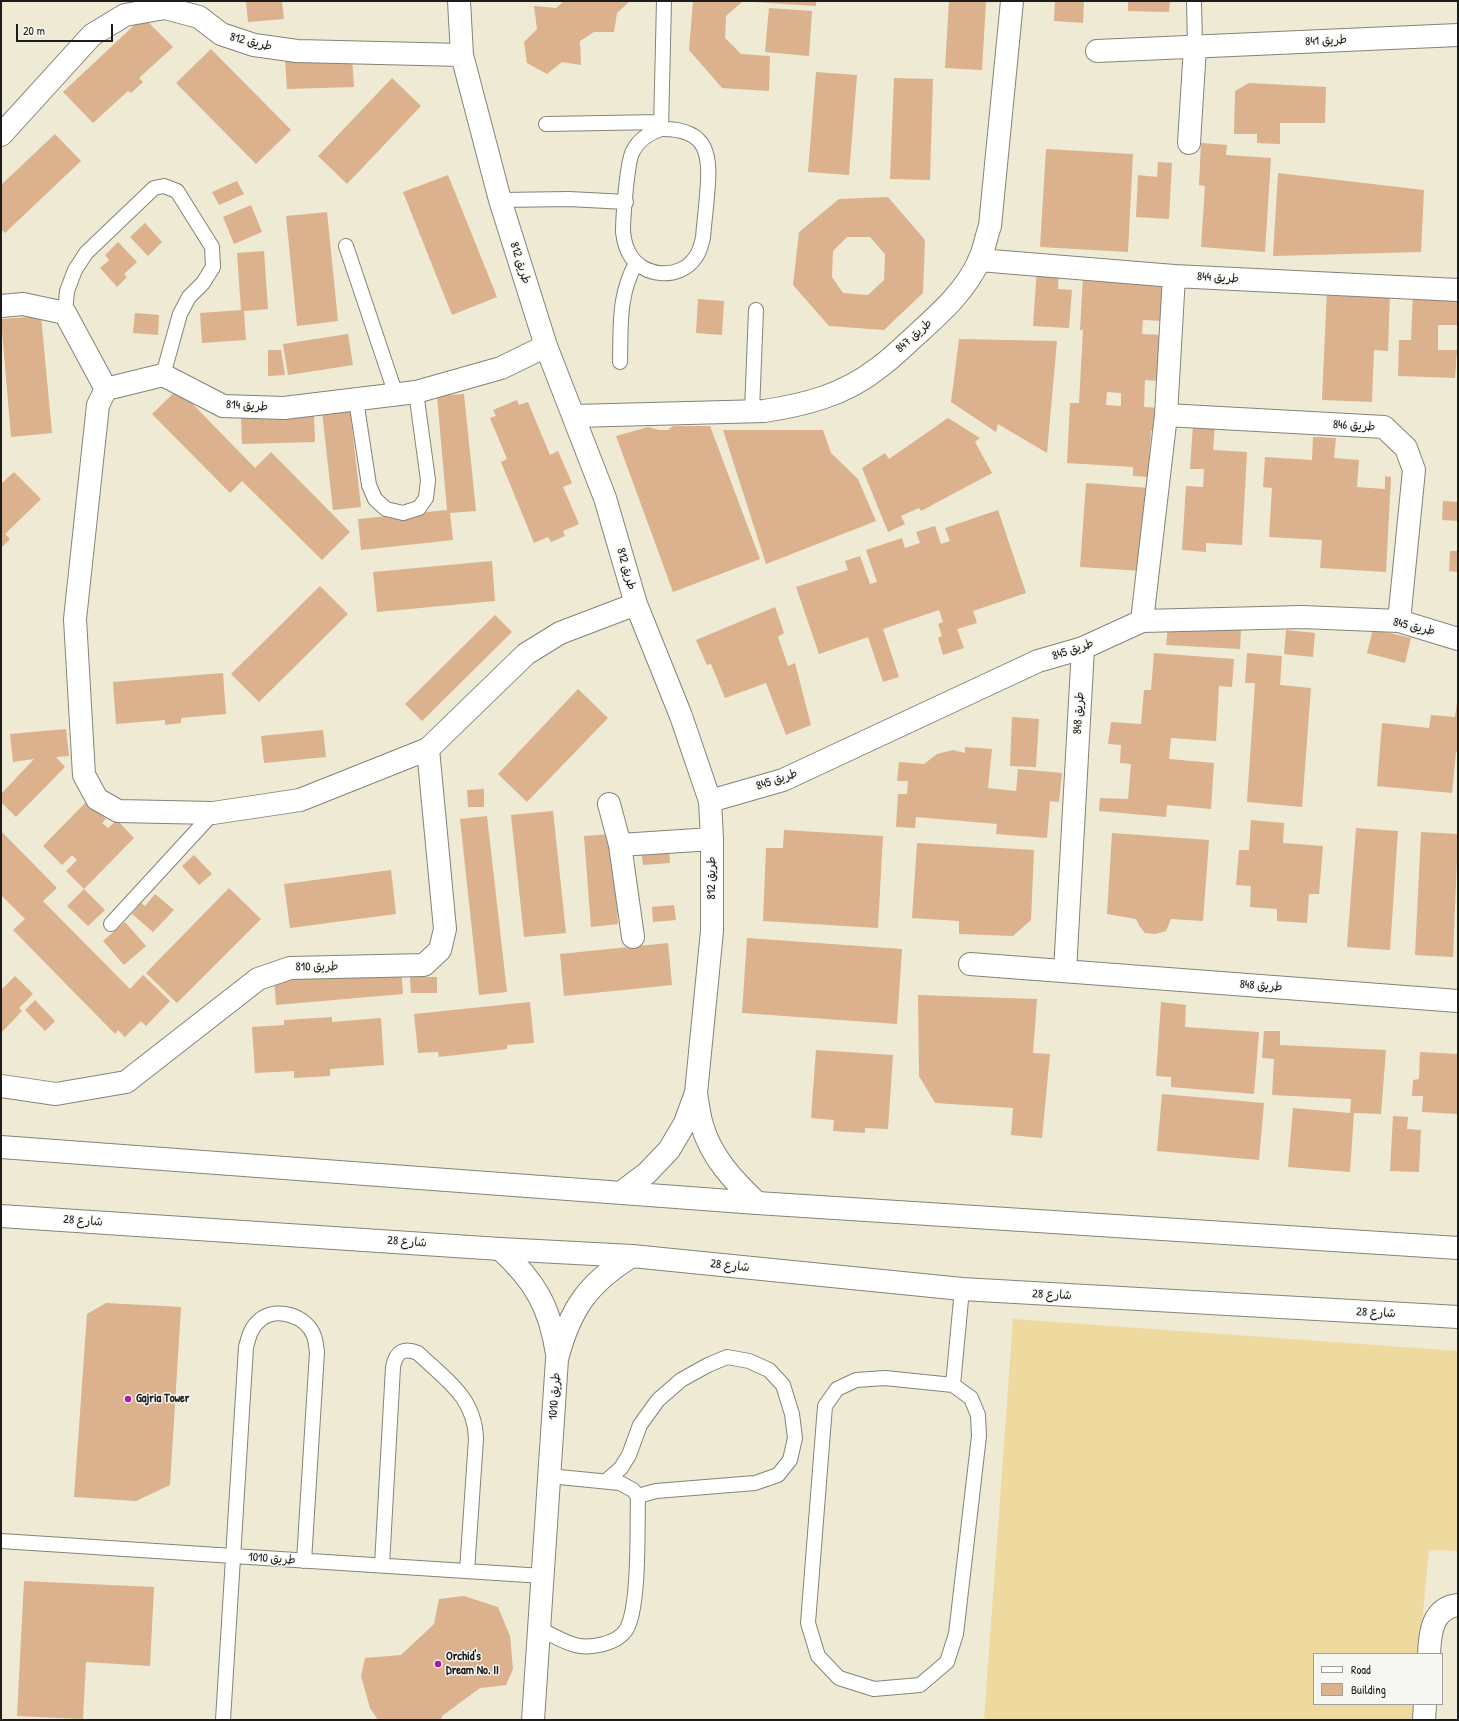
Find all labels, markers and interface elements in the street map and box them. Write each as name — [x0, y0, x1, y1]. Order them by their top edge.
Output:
scale bar — [18, 16, 115, 42]
text: 20 m — [23, 22, 45, 39]
street label: طريق 812 — [228, 30, 274, 54]
street label: طريق 841 — [1305, 33, 1347, 49]
street label: طريق 812 — [506, 240, 534, 286]
street label: طريق 844 — [1197, 270, 1239, 286]
street label: طريق 847 — [893, 316, 935, 356]
street label: طريق 814 — [226, 398, 268, 414]
street label: طريق 846 — [1332, 418, 1376, 434]
street label: طريق 812 — [613, 546, 639, 592]
street label: طريق 845 — [1392, 615, 1436, 639]
street label: طريق 845 — [1050, 636, 1096, 664]
street label: طريق 848 — [1071, 691, 1087, 735]
street label: طريق 845 — [754, 766, 800, 794]
street label: طريق 812 — [705, 856, 719, 900]
street label: طريق 810 — [295, 959, 339, 975]
street label: طريق 848 — [1239, 977, 1283, 995]
street label: شارع 28 — [63, 1212, 103, 1230]
street label: شارع 28 — [387, 1233, 427, 1251]
street label: شارع 28 — [710, 1257, 750, 1275]
street label: شارع 28 — [1032, 1287, 1072, 1303]
street label: شارع 28 — [1356, 1305, 1396, 1321]
street label: طريق 1010 — [546, 1372, 564, 1420]
place label: Gajria Tower — [136, 1392, 189, 1406]
marker: Gajria Tower — [123, 1394, 133, 1404]
street label: طريق 1010 — [248, 1550, 296, 1568]
place label: Orchid's Dream No. II — [446, 1650, 499, 1678]
legend — [1313, 1653, 1443, 1705]
marker: Orchid's Dream No. II — [433, 1659, 443, 1669]
text: Road — [1351, 1661, 1371, 1678]
text: Building — [1351, 1681, 1386, 1698]

